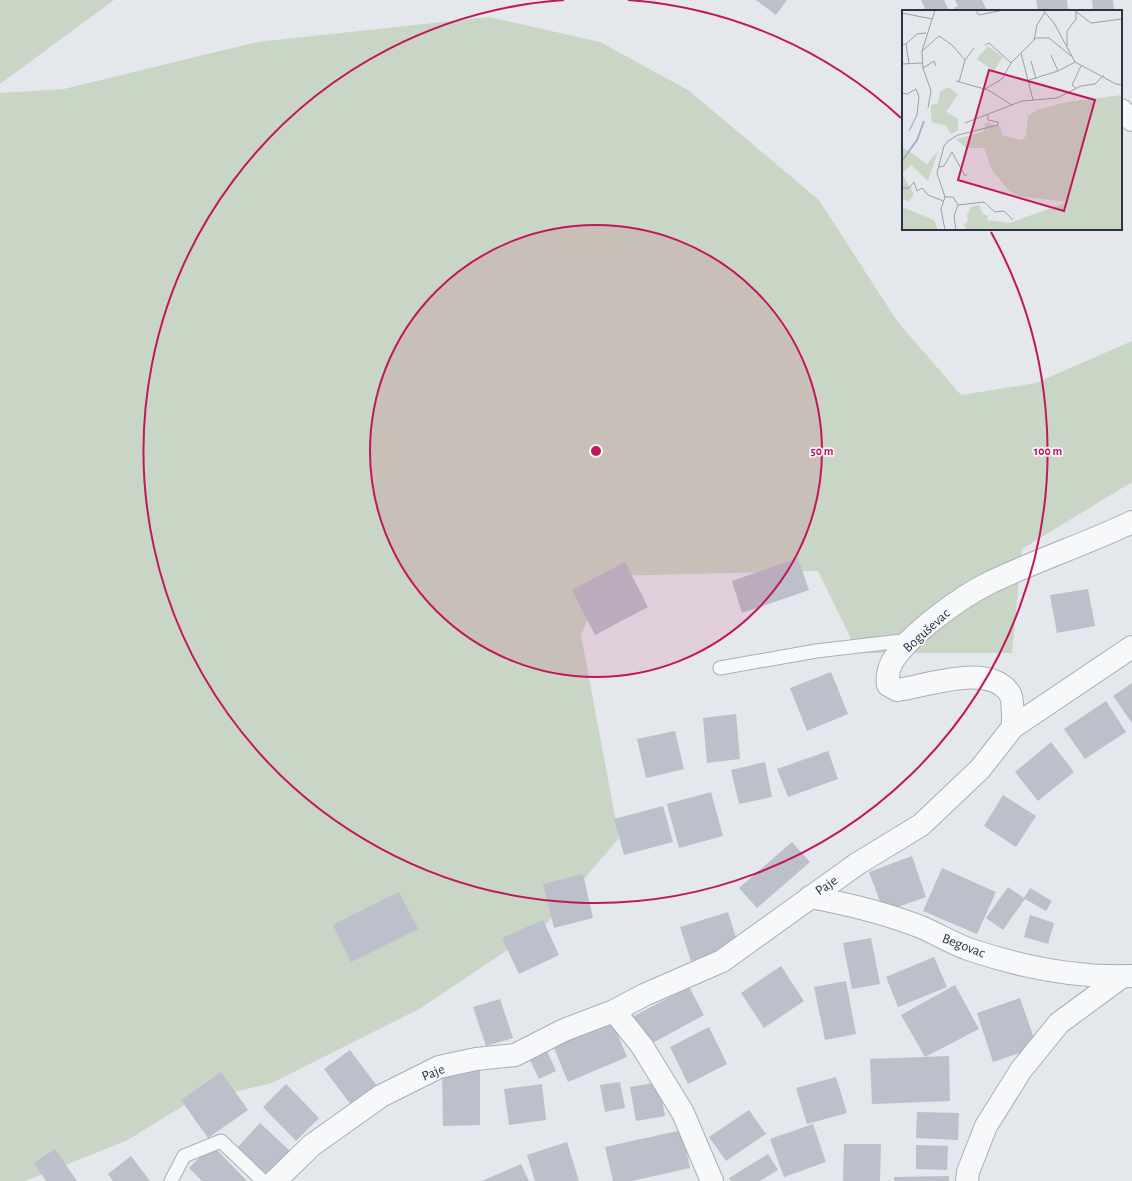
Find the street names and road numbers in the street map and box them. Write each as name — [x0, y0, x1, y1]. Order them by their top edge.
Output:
street label: Boguševac — [901, 606, 953, 655]
street label: Paje — [813, 873, 840, 898]
street label: Begovac — [940, 931, 988, 961]
street label: Paje — [420, 1062, 447, 1084]

